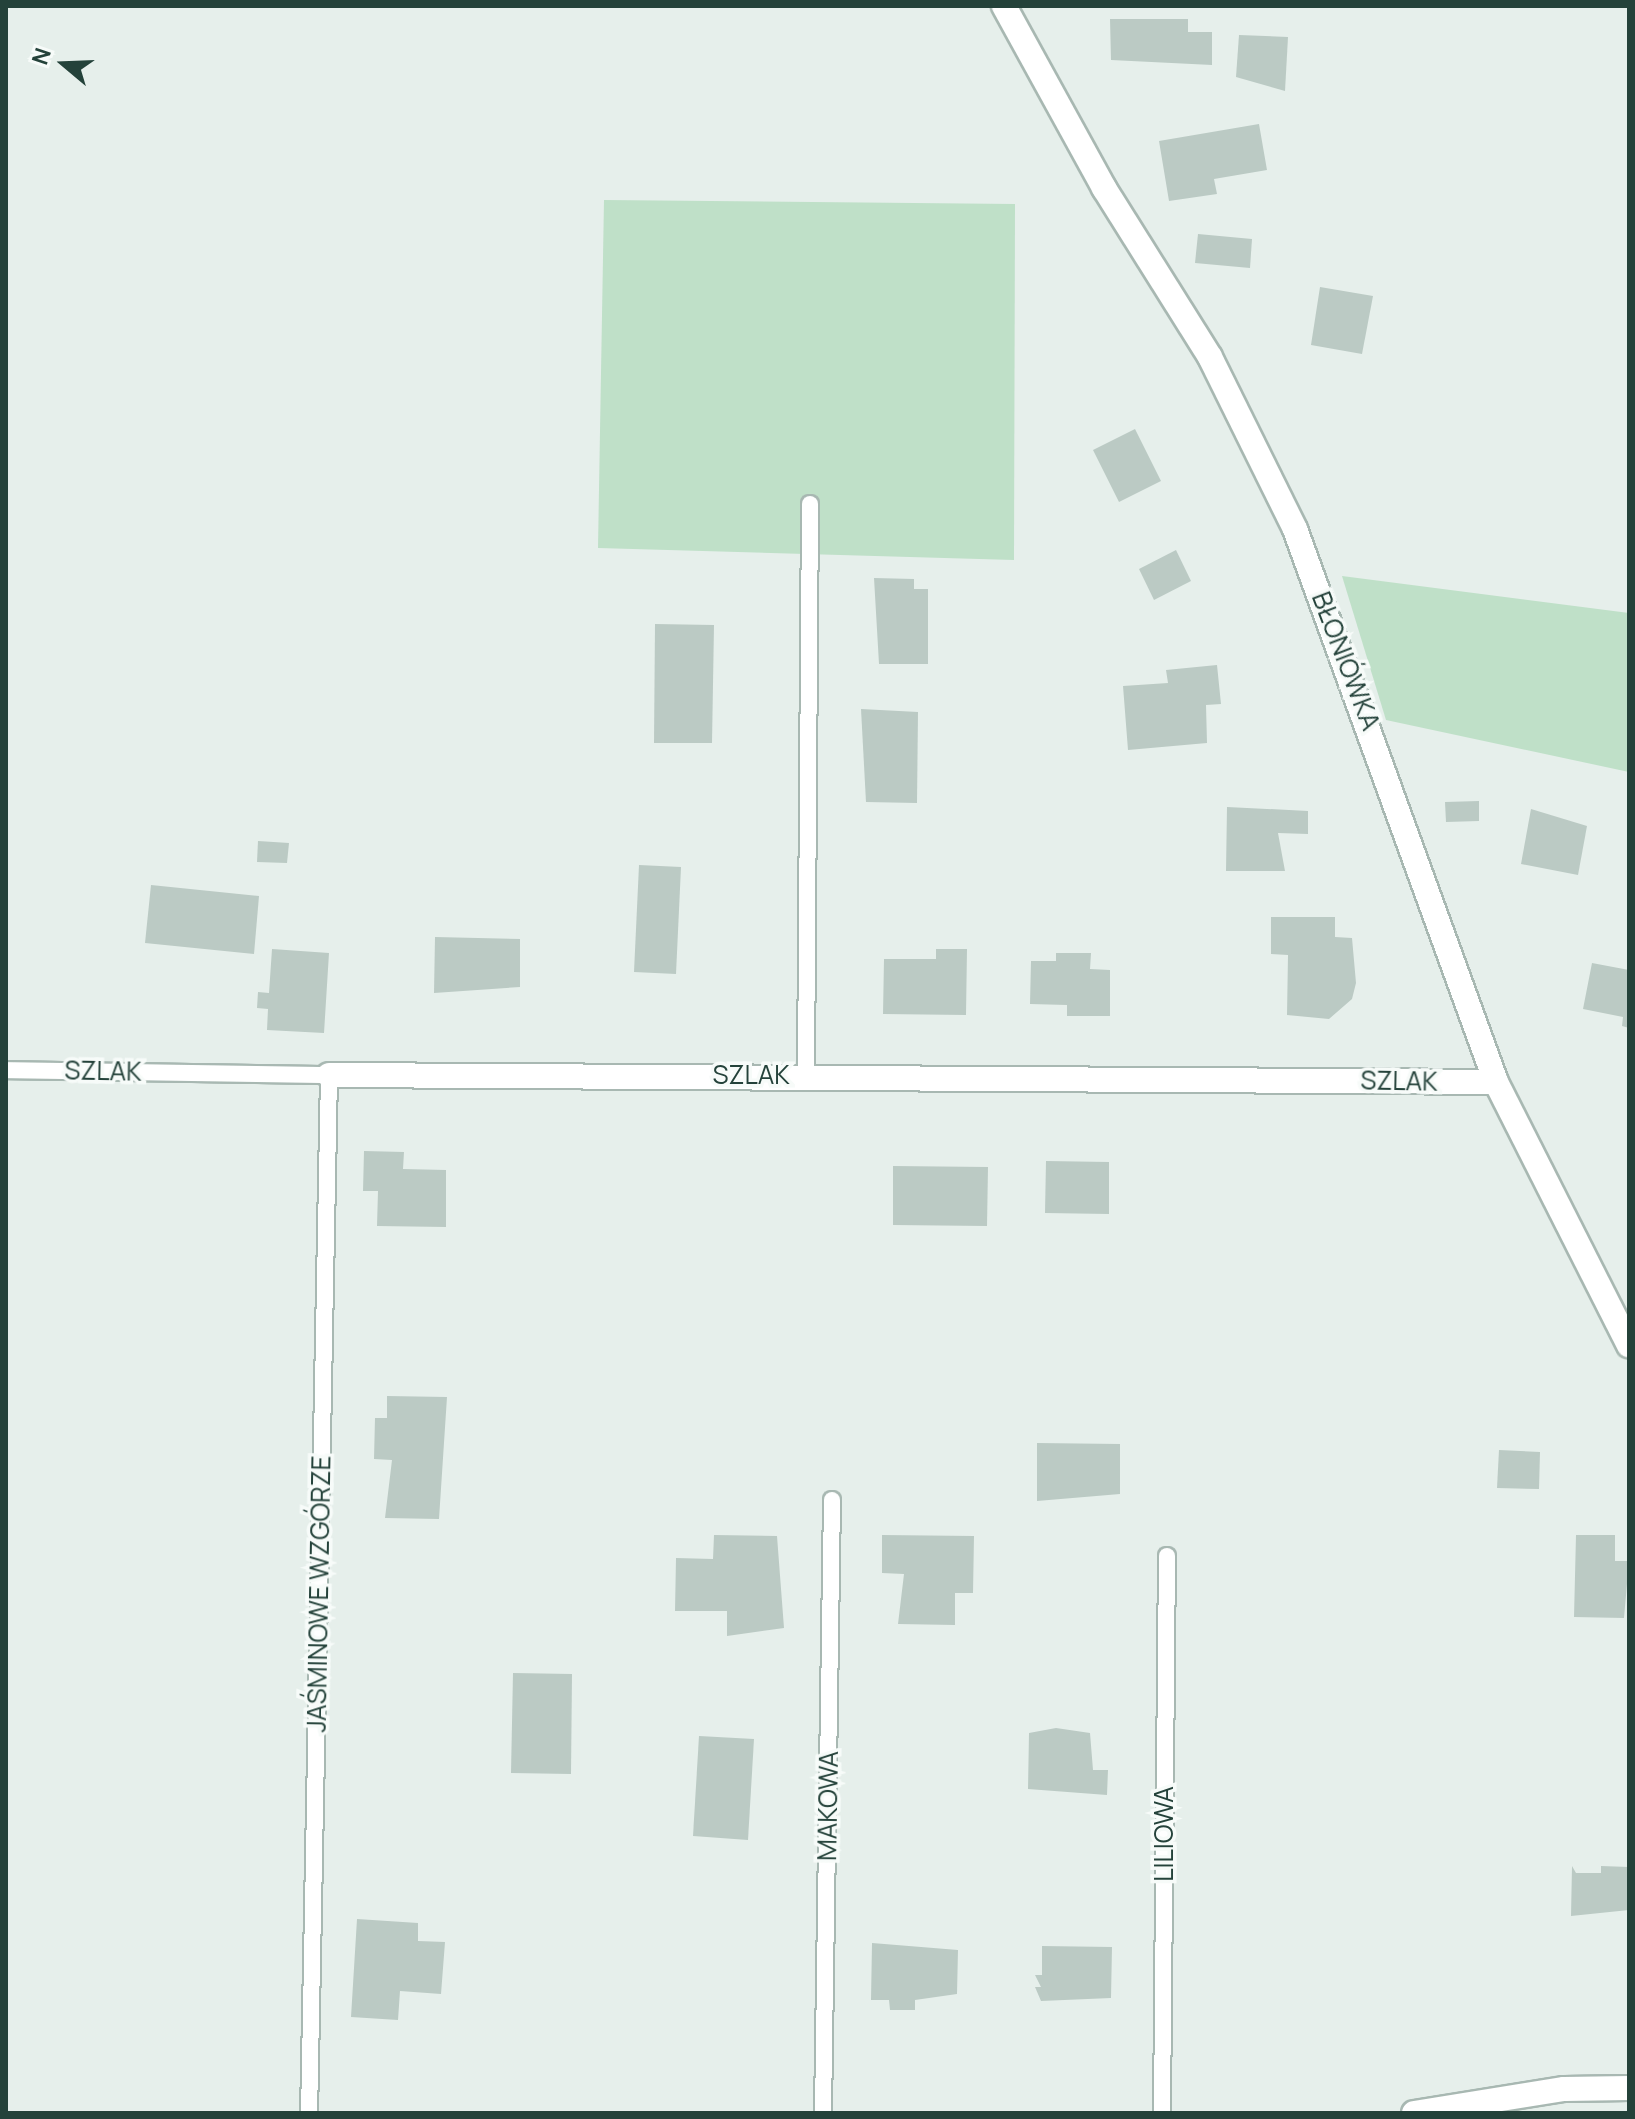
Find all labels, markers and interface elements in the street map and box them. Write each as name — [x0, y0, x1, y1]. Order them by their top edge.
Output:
north arrow — [24, 24, 104, 104]
text: N — [25, 44, 58, 69]
street label: BŁONIÓWKA — [1305, 587, 1387, 735]
street label: SZLAK — [64, 1055, 142, 1087]
street label: SZLAK — [712, 1059, 790, 1091]
street label: SZLAK — [1360, 1065, 1438, 1097]
street label: JAŚMINOWE WZGÓRZE — [301, 1455, 337, 1733]
street label: MAKOWA — [811, 1751, 845, 1861]
street label: LILIOWA — [1148, 1786, 1180, 1882]

